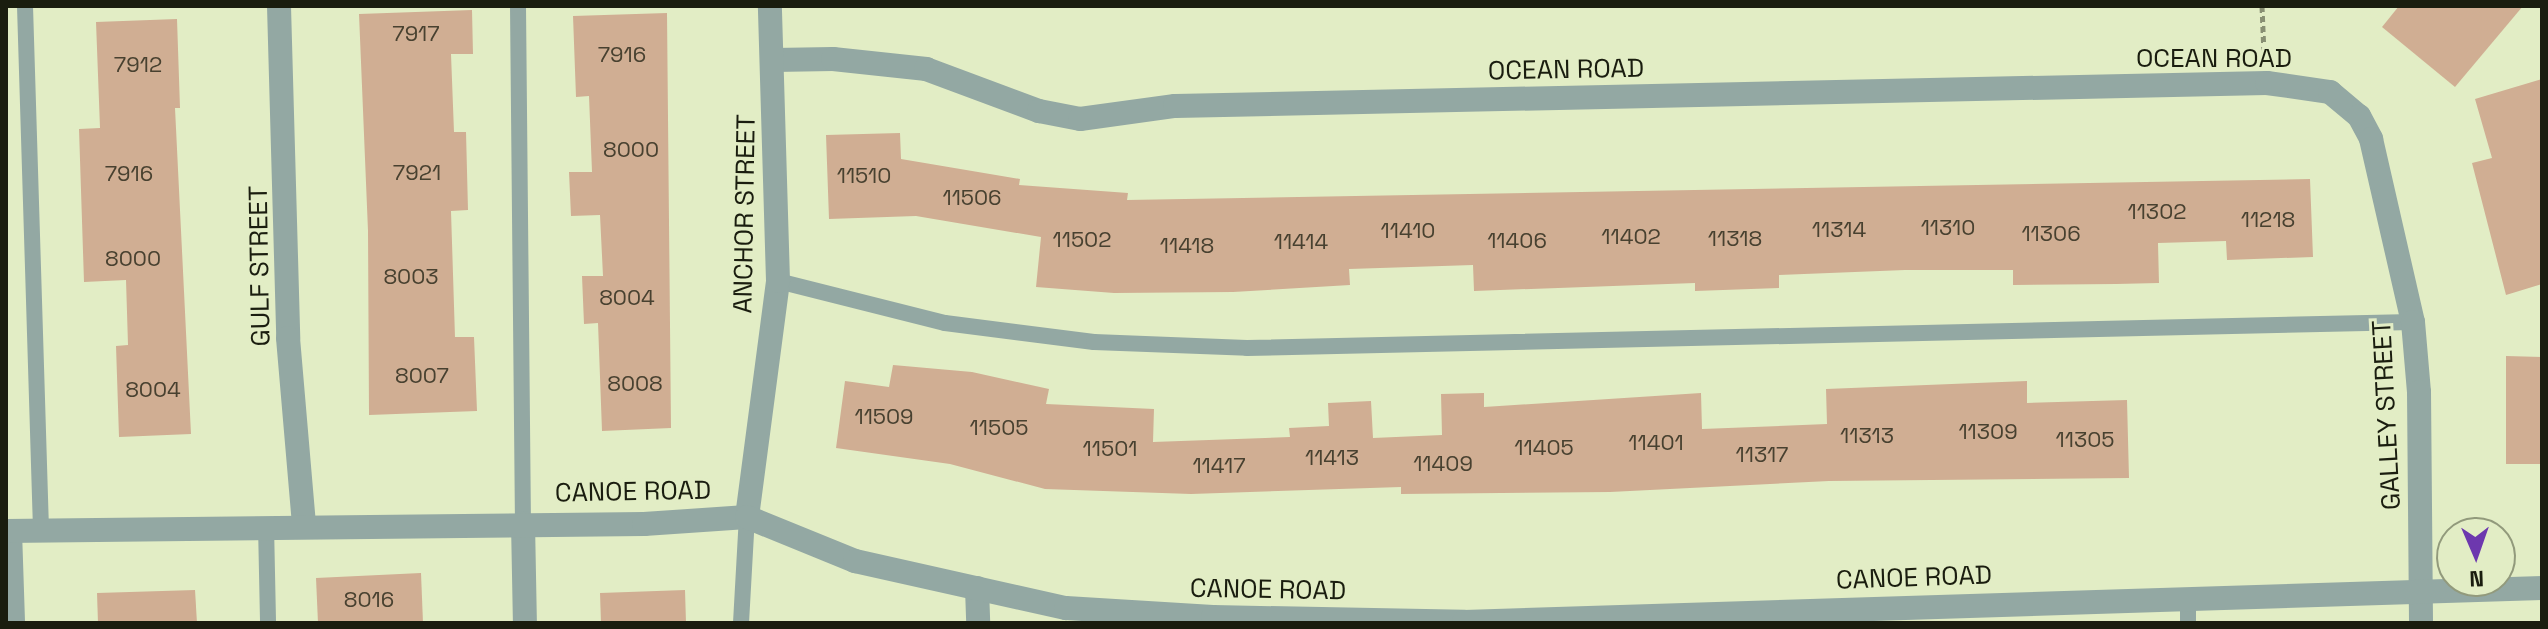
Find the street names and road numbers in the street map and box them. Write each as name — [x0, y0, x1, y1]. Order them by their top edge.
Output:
street label: OCEAN ROAD — [2136, 43, 2292, 75]
street label: OCEAN ROAD — [1488, 53, 1644, 87]
street label: ANCHOR STREET — [728, 114, 762, 314]
street label: GULF STREET — [243, 185, 277, 347]
street label: GALLEY STREET — [2366, 319, 2408, 511]
street label: CANOE ROAD — [555, 475, 711, 509]
street label: CANOE ROAD — [1835, 560, 1993, 596]
street label: CANOE ROAD — [1190, 573, 1346, 607]

